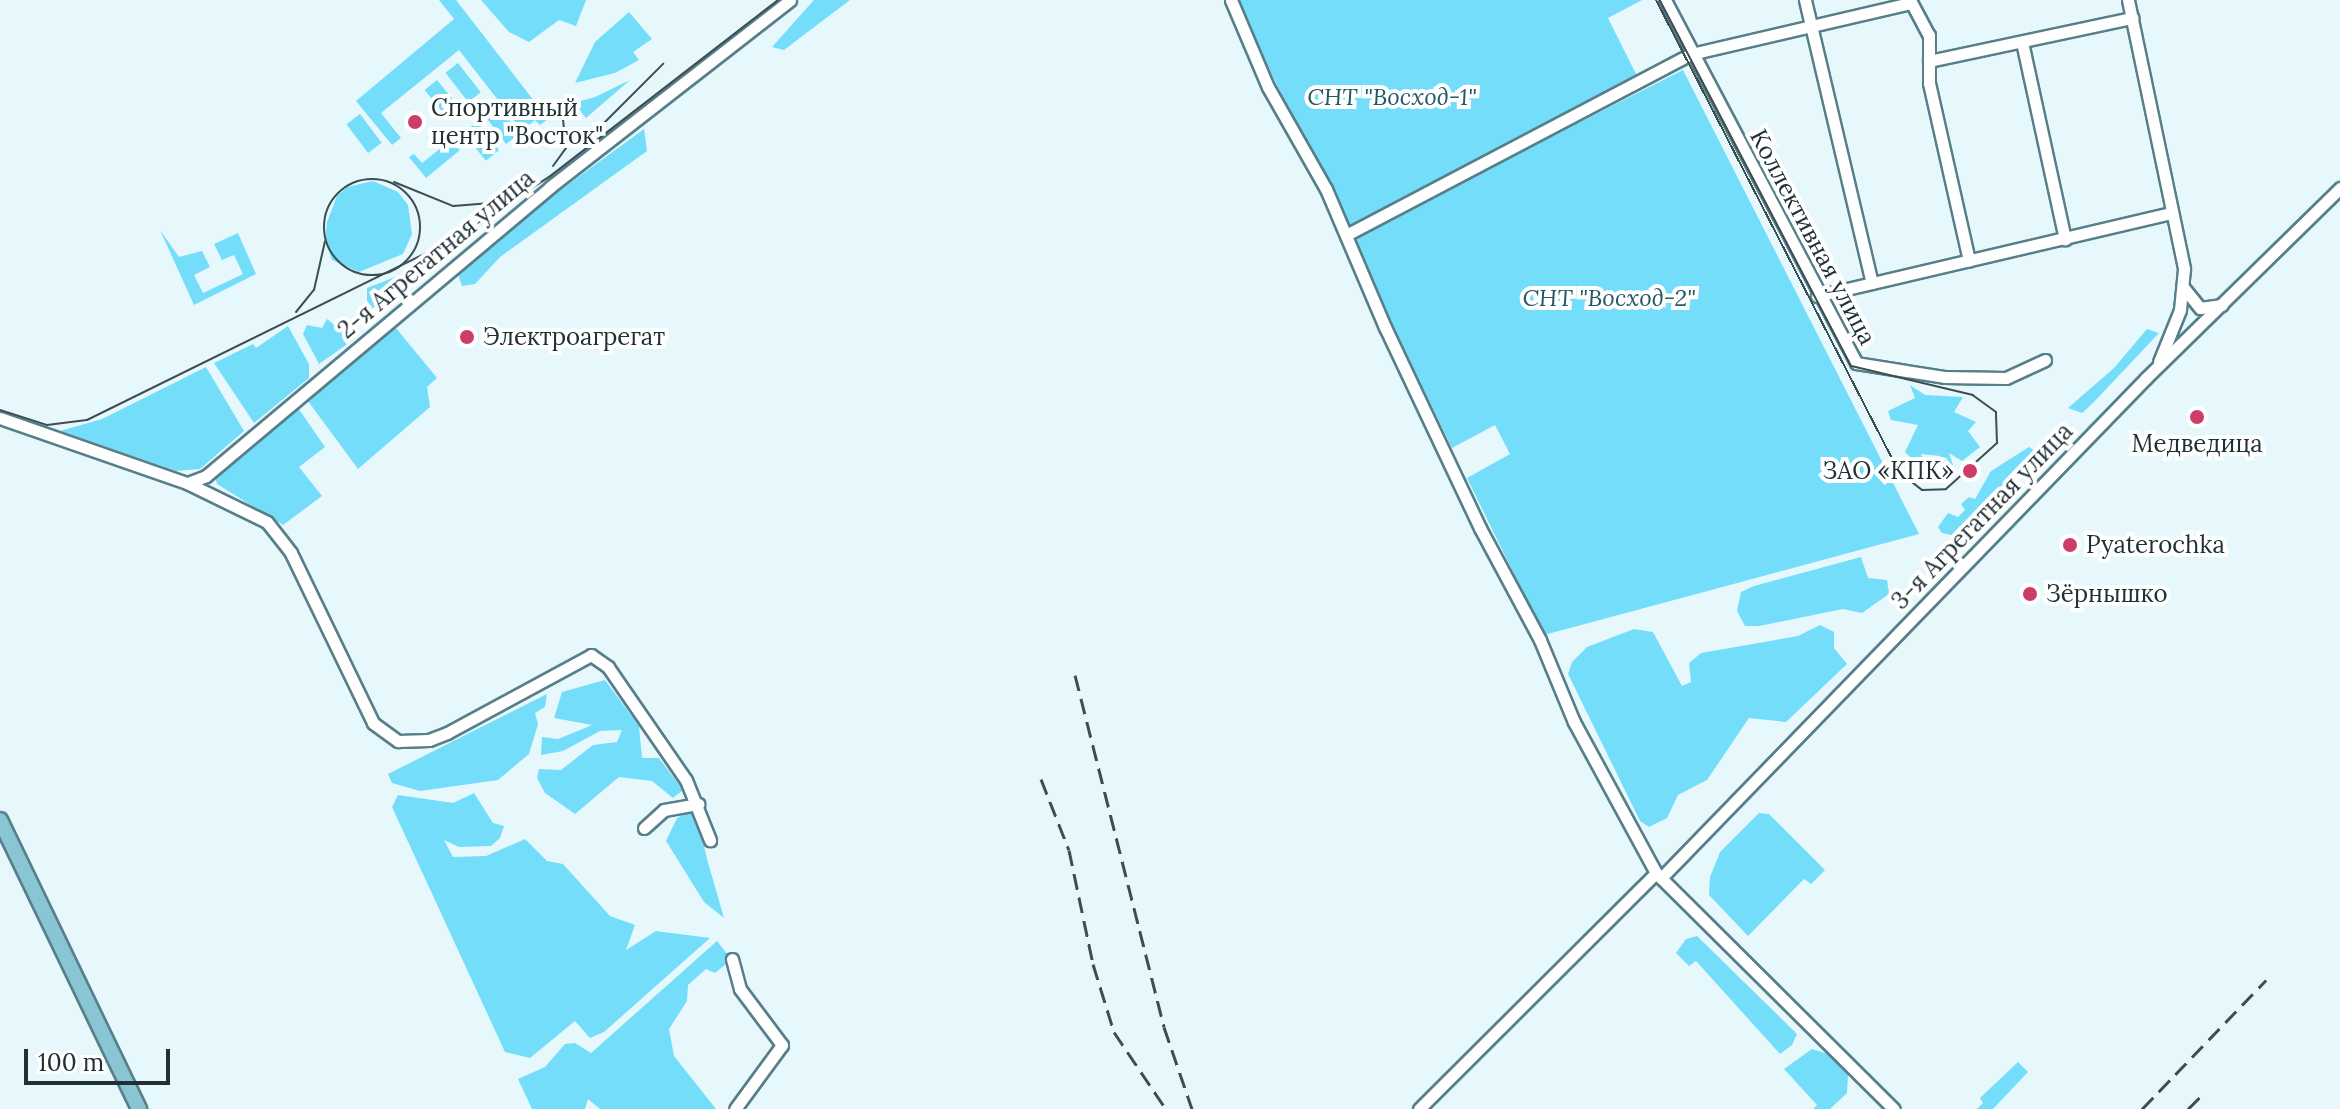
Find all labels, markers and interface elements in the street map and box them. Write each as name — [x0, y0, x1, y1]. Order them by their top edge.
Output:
park label: СНТ "Восход-1" — [1307, 83, 1477, 111]
place label: Спортивный центр "Восток" — [431, 94, 603, 150]
marker: Спортивный центр "Восток" — [406, 113, 424, 131]
street label: Коллективная улица — [1744, 124, 1882, 350]
street label: 2-я Агрегатная улица — [332, 164, 540, 344]
park label: СНТ "Восход-2" — [1522, 284, 1696, 312]
place label: Электроагрегат — [483, 323, 665, 351]
marker: Электроагрегат — [458, 328, 476, 346]
marker: Медведица — [2188, 408, 2206, 426]
street label: 3-я Агрегатная улица — [1886, 417, 2078, 615]
place label: Медведица — [2131, 430, 2263, 458]
place label: ЗАО «КПК» — [1823, 457, 1954, 485]
marker: ЗАО «КПК» — [1961, 462, 1979, 480]
place label: Pyaterochka — [2086, 531, 2225, 559]
marker: Pyaterochka — [2061, 536, 2079, 554]
place label: Зёрнышко — [2046, 580, 2167, 608]
marker: Зёрнышко — [2021, 585, 2039, 603]
scale bar — [28, 1033, 174, 1083]
text: 100 m — [38, 1047, 104, 1078]

